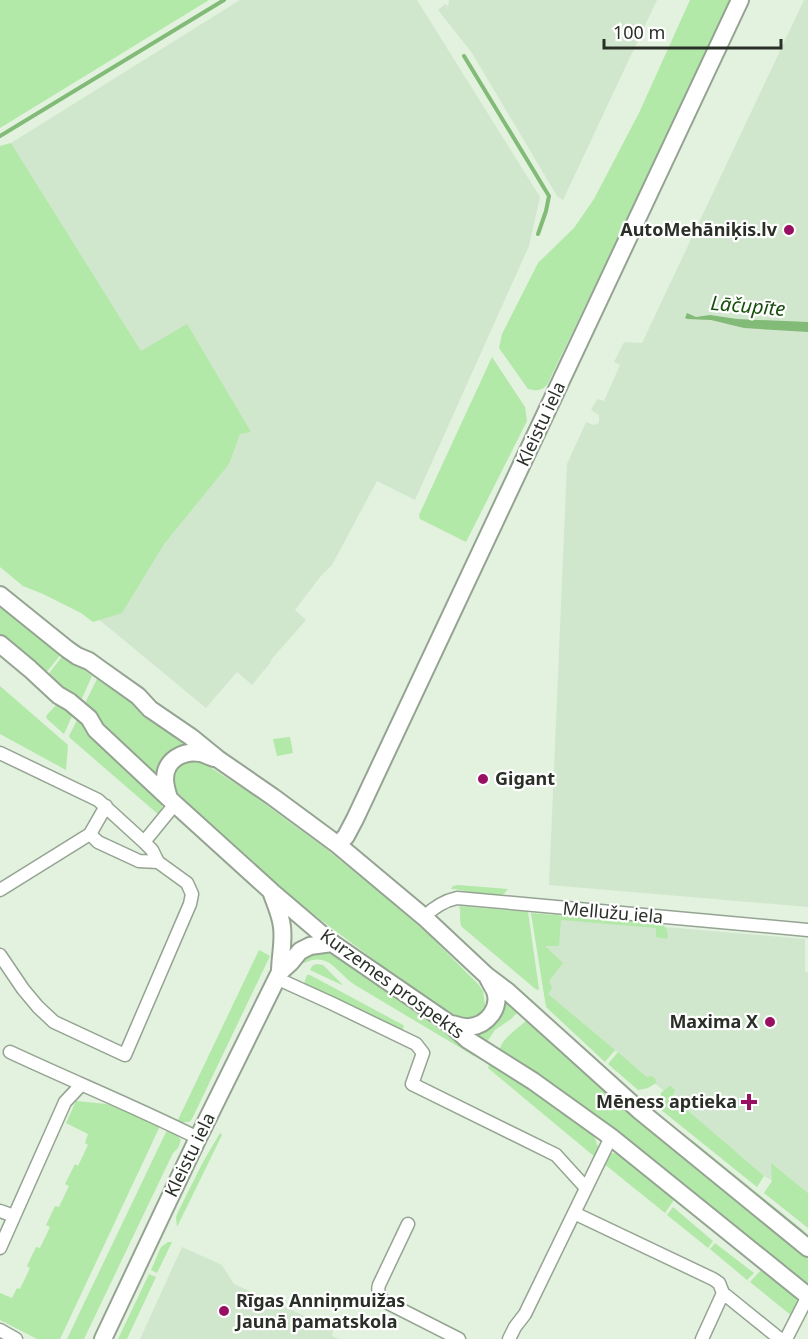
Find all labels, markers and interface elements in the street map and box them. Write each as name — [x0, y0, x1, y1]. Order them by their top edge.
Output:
scale bar — [604, 12, 781, 50]
text: 100 m — [613, 20, 665, 44]
place label: AutoMehāniķis.lv — [620, 217, 778, 241]
marker: AutoMehāniķis.lv — [782, 223, 796, 237]
water label: Lāčupīte — [710, 289, 787, 322]
street label: Kleistu iela — [510, 377, 570, 470]
place label: Gigant — [495, 766, 555, 790]
marker: Gigant — [476, 772, 490, 786]
street label: Mellužu iela — [562, 896, 664, 928]
street label: Kurzemes prospekts — [316, 923, 469, 1044]
place label: Maxima X — [669, 1009, 758, 1033]
marker: Maxima X — [763, 1015, 777, 1029]
place label: Mēness aptieka — [596, 1089, 737, 1113]
marker: Mēness aptieka — [742, 1095, 756, 1109]
street label: Kleistu iela — [158, 1108, 220, 1201]
place label: Rīgas Anniņmuižas Jaunā pamatskola — [234, 1288, 405, 1333]
marker: Rīgas Anniņmuižas Jaunā pamatskola — [217, 1304, 231, 1318]

